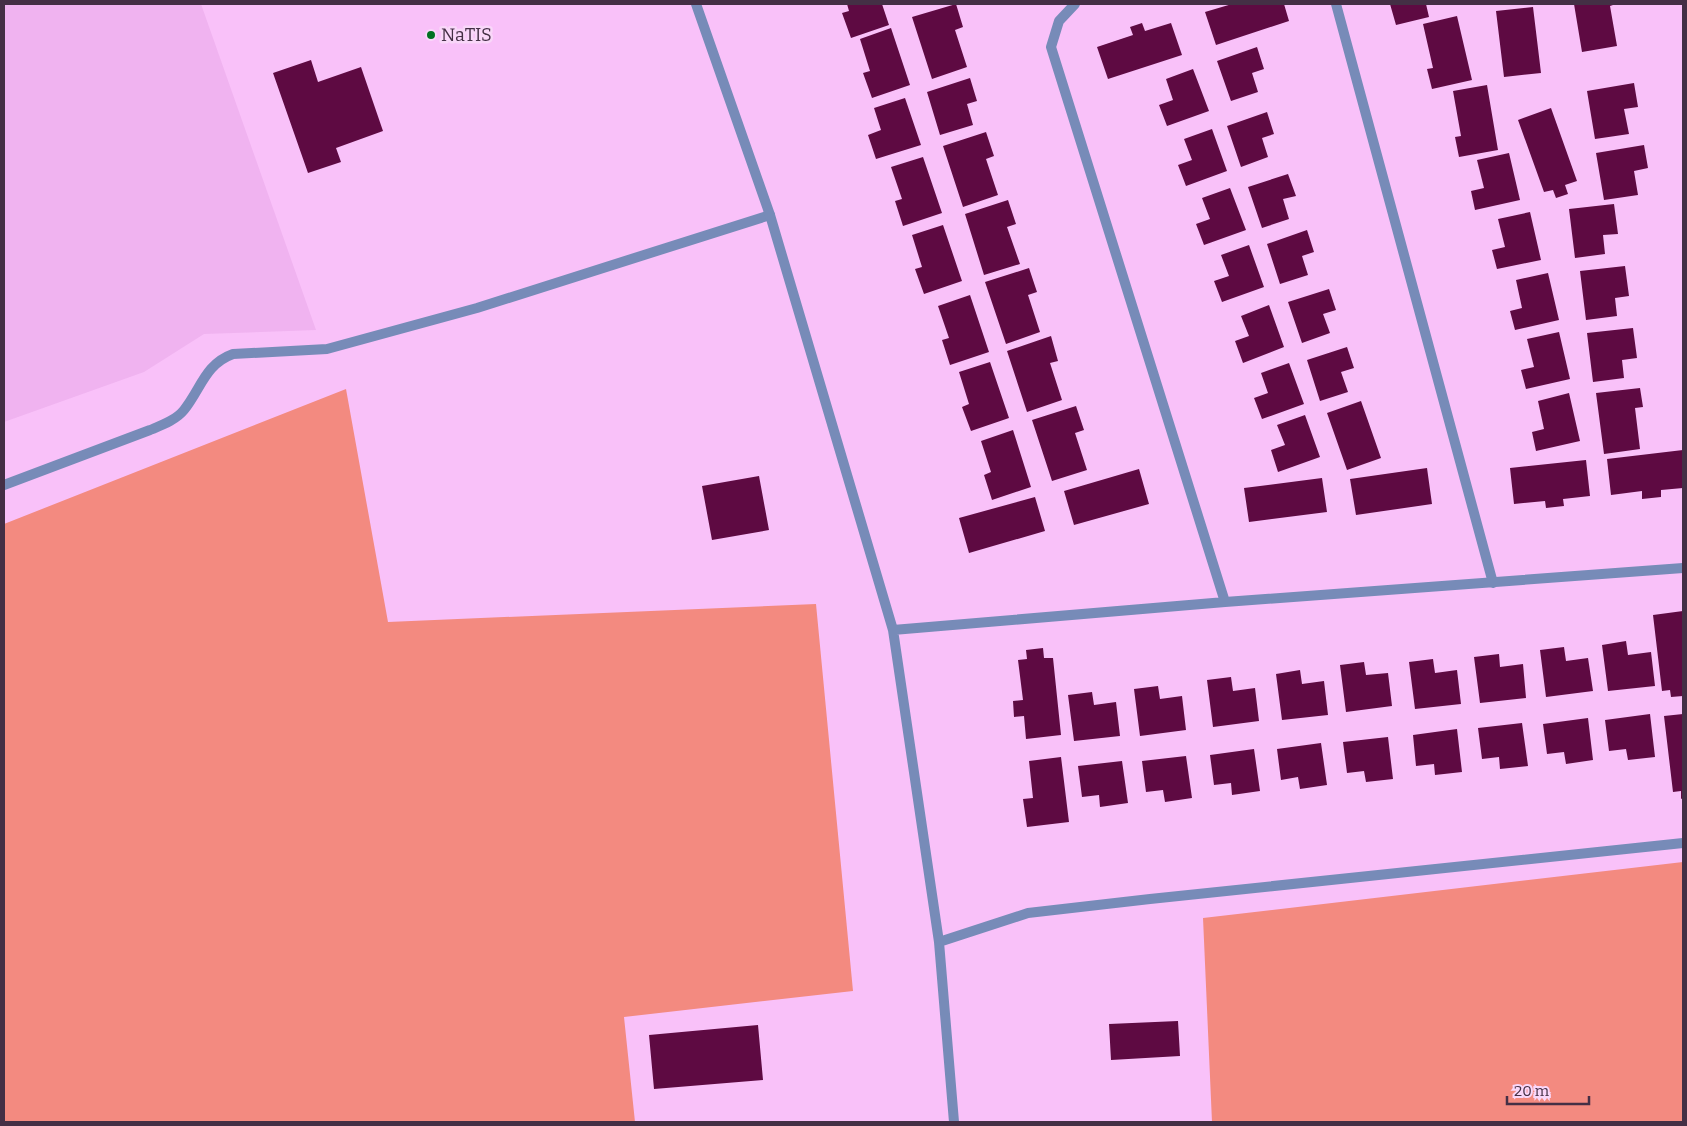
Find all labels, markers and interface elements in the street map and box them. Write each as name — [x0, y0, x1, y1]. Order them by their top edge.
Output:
place label: NaTIS — [441, 24, 492, 46]
marker: NaTIS — [425, 29, 437, 41]
scale bar — [1507, 1074, 1590, 1106]
text: 20 m — [1514, 1082, 1550, 1100]

